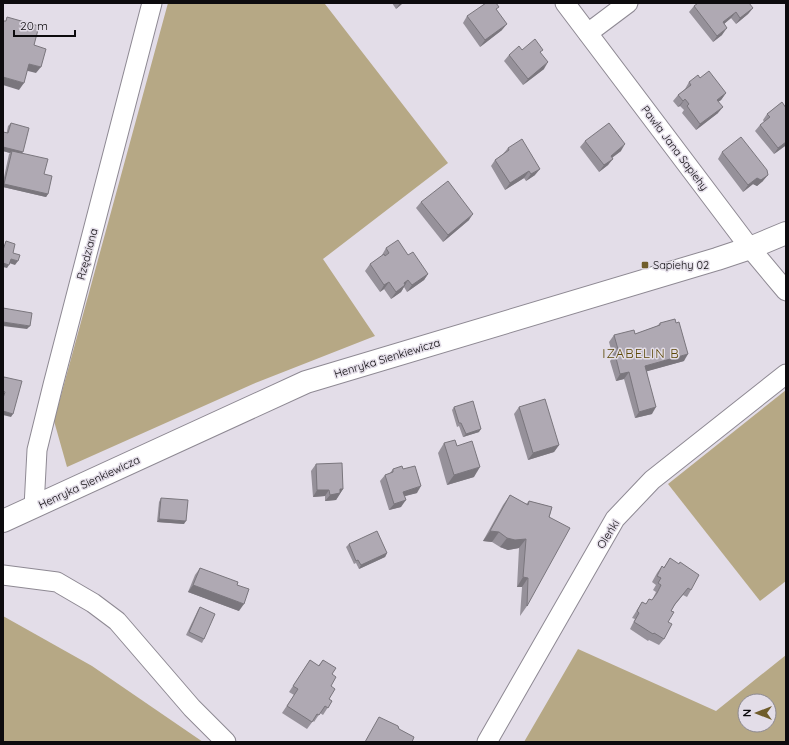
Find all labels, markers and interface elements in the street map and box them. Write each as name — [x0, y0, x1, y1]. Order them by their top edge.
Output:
scale bar — [14, 12, 75, 38]
text: 20 m — [20, 18, 48, 33]
street label: Pawła Jana Sapiehy — [638, 103, 712, 193]
street label: Rzędziana — [73, 227, 101, 281]
place label: Sapiehy 02 — [653, 258, 709, 272]
marker: Sapiehy 02 — [640, 260, 650, 270]
street label: Henryka Sienkiewicza — [332, 335, 442, 381]
district label: IZABELIN B — [602, 345, 680, 361]
street label: Henryka Sienkiewicza — [36, 452, 142, 512]
street label: Oleńki — [594, 517, 622, 551]
north arrow — [737, 693, 777, 733]
text: N — [740, 709, 754, 717]

